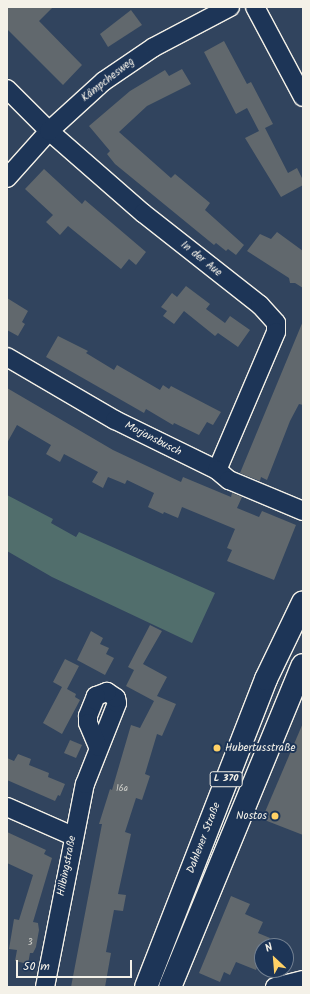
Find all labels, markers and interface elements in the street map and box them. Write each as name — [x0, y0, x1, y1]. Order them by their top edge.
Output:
street label: Kämpchesweg — [79, 55, 137, 105]
street label: In der Aue — [178, 238, 224, 280]
street label: Morjansbusch — [122, 419, 184, 459]
place label: Hubertusstraße — [225, 741, 295, 755]
marker: Hubertusstraße — [212, 743, 222, 753]
road number: L 370 — [209, 771, 243, 787]
house number: 16a — [116, 784, 128, 794]
street label: Dahlener Straße — [184, 801, 224, 875]
place label: Nostos — [236, 809, 267, 823]
marker: Nostos — [270, 811, 280, 821]
street label: Hilbingstraße — [55, 835, 79, 897]
house number: 3 — [27, 938, 33, 948]
north arrow — [254, 938, 294, 978]
text: N — [262, 939, 276, 958]
scale bar — [18, 952, 134, 978]
text: 50 m — [23, 957, 50, 976]

